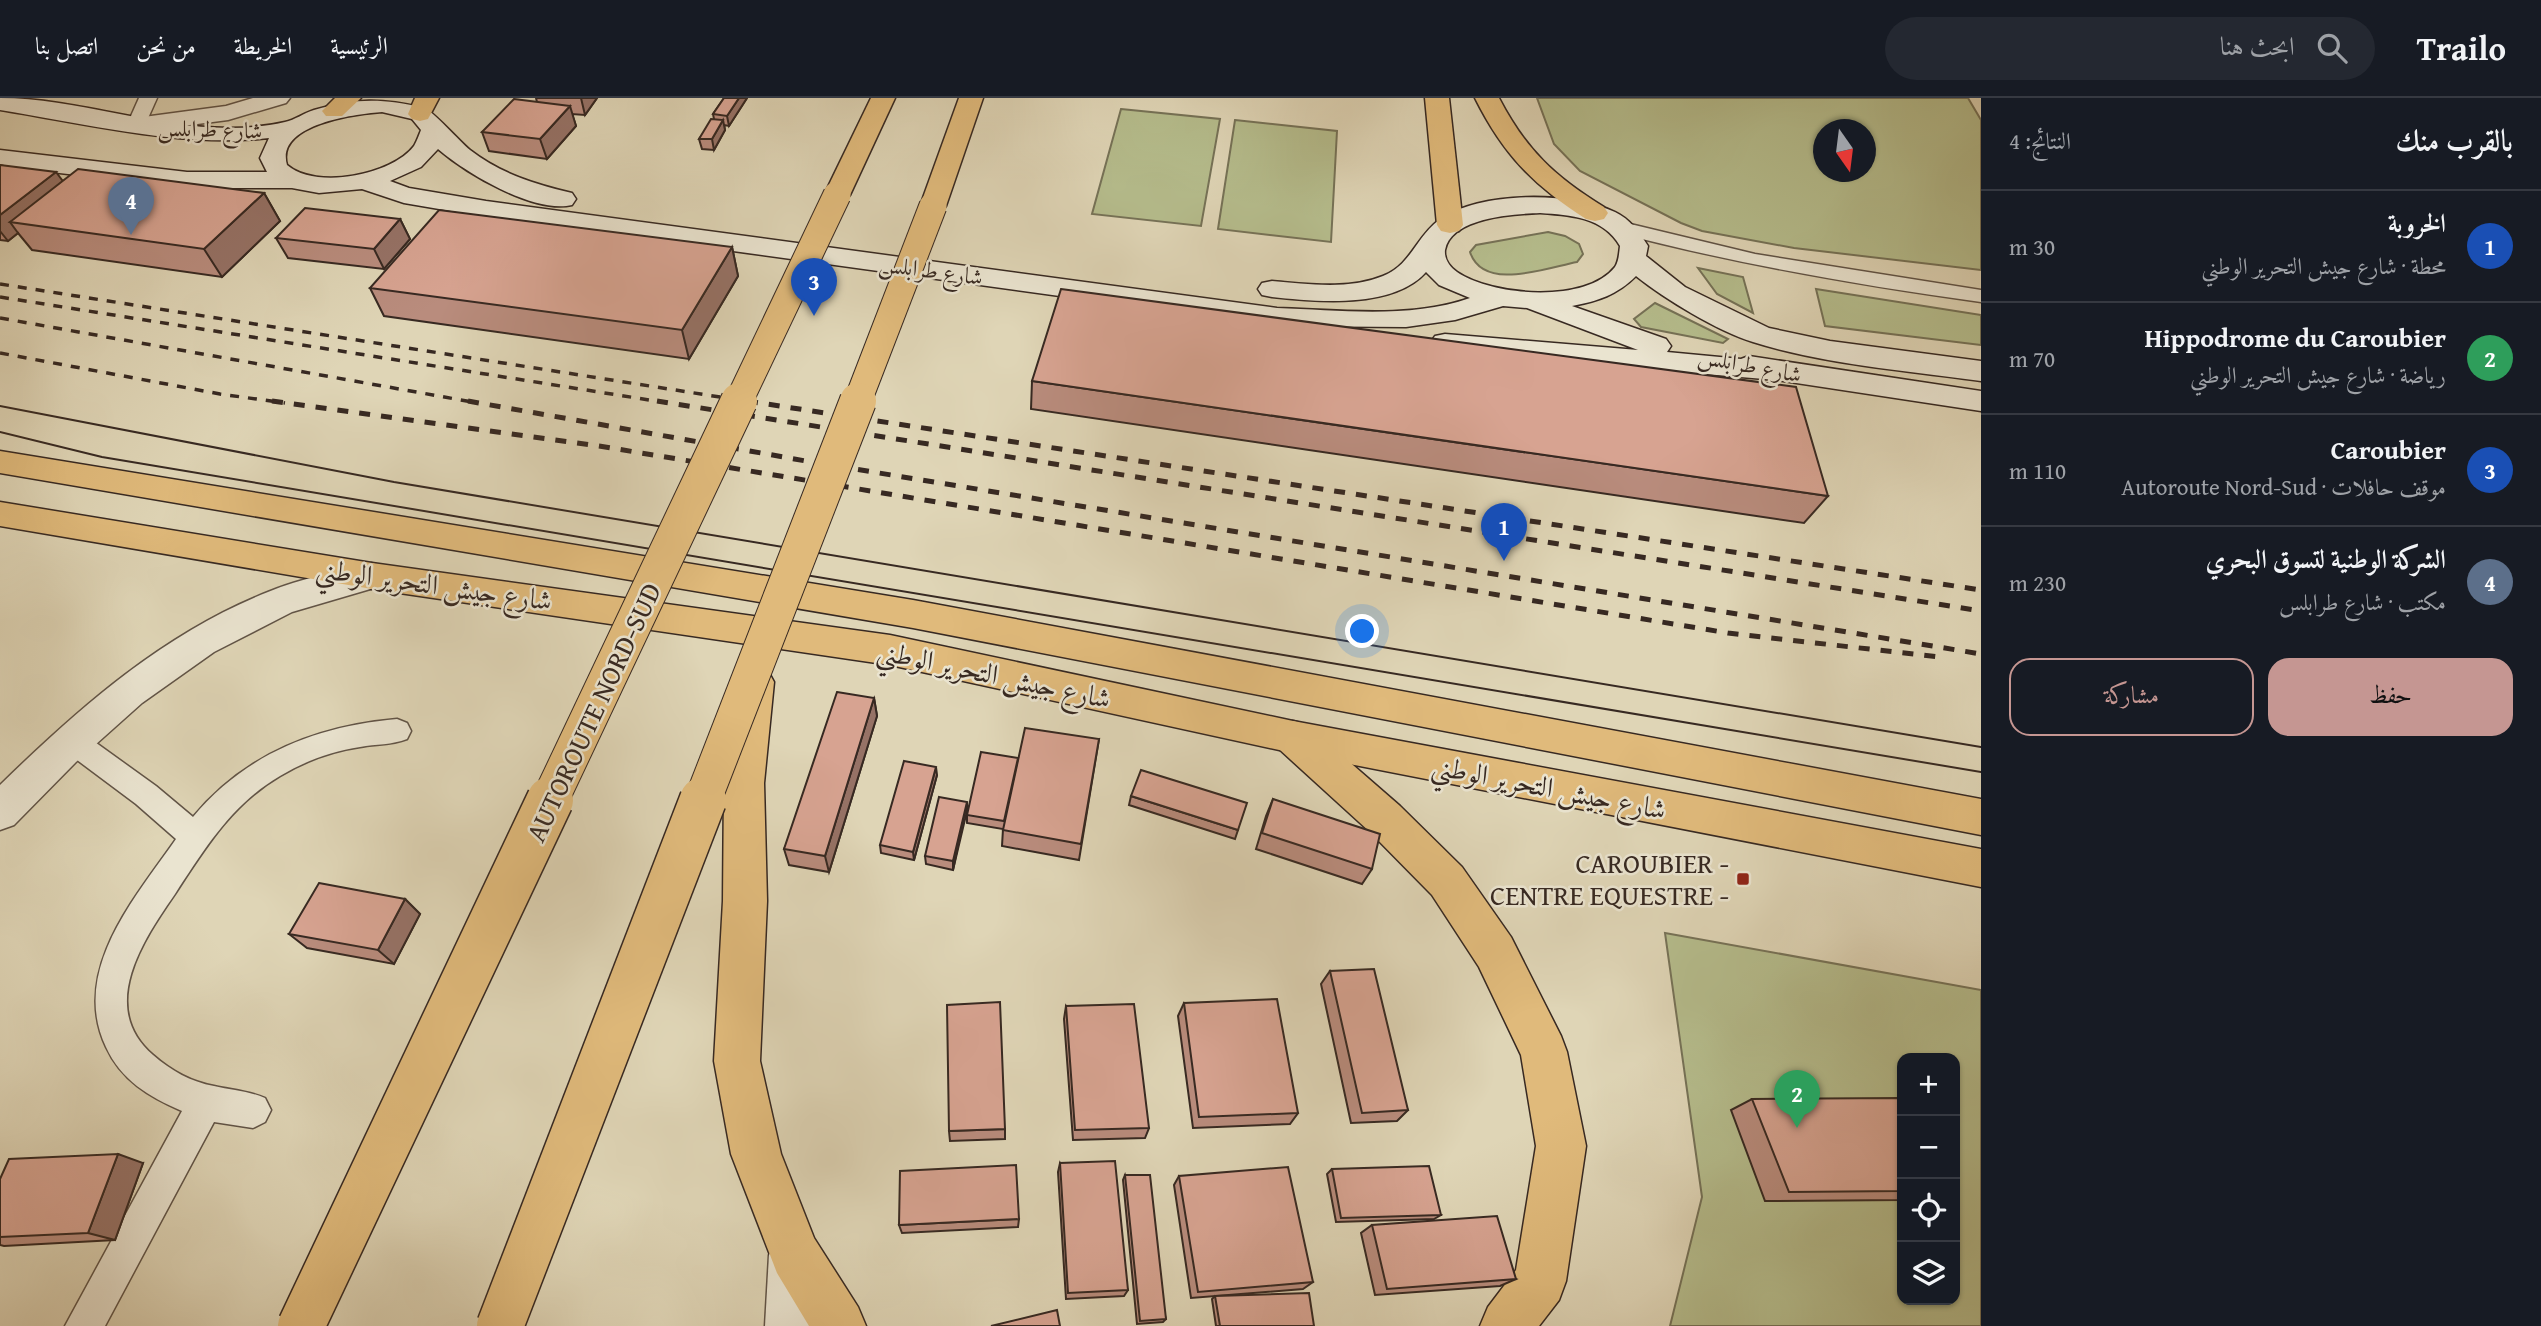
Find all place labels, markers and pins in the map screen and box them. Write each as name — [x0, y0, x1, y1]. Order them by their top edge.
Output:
pin: 4 — [108, 177, 154, 235]
pin: 3 — [791, 258, 837, 316]
pin: 1 — [1481, 503, 1527, 561]
place label: CAROUBIER - CENTRE EQUESTRE - — [1490, 842, 1729, 915]
marker: CAROUBIER - CENTRE EQUESTRE - — [1735, 871, 1751, 887]
pin: 2 — [1774, 1070, 1820, 1128]

